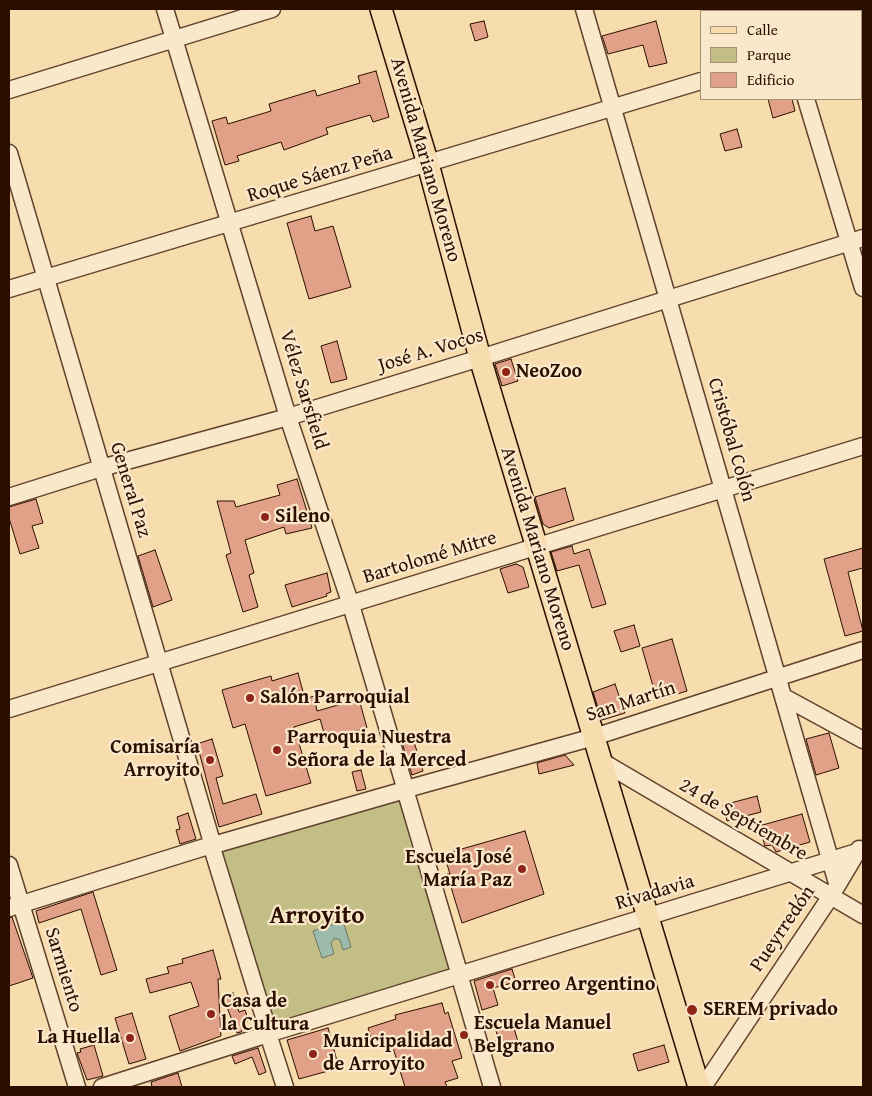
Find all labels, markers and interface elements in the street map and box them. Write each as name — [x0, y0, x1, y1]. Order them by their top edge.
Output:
legend — [700, 10, 862, 100]
text: Calle — [747, 19, 778, 40]
text: Parque — [747, 44, 791, 65]
street label: Avenida Mariano Moreno — [384, 55, 466, 265]
text: Edificio — [747, 69, 794, 90]
street label: Roque Sáenz Peña — [244, 141, 396, 209]
street label: José A. Vocos — [375, 324, 487, 378]
street label: Vélez Sarsfield — [273, 327, 333, 453]
place label: NeoZoo — [516, 360, 582, 384]
marker: NeoZoo — [500, 366, 512, 378]
street label: Cristóbal Colón — [702, 375, 760, 505]
street label: General Paz — [104, 440, 156, 540]
street label: Avenida Mariano Moreno — [495, 444, 579, 654]
place label: Sileno — [275, 505, 330, 529]
marker: Sileno — [259, 511, 271, 523]
street label: Bartolomé Mitre — [360, 526, 500, 590]
street label: San Martín — [583, 676, 679, 728]
place label: Salón Parroquial — [260, 686, 410, 710]
marker: Salón Parroquial — [244, 692, 256, 704]
place label: Parroquia Nuestra Señora de la Merced — [287, 726, 466, 773]
place label: Comisaría Arroyito — [110, 736, 200, 783]
marker: Parroquia Nuestra Señora de la Merced — [271, 744, 283, 756]
marker: Comisaría Arroyito — [204, 754, 216, 766]
street label: 24 de Septiembre — [675, 774, 811, 866]
place label: Escuela José María Paz — [405, 846, 512, 893]
marker: Escuela José María Paz — [516, 863, 528, 875]
street label: Rivadavia — [613, 870, 697, 916]
street label: Pueyrredón — [745, 881, 821, 977]
district label: Arroyito — [269, 902, 365, 932]
street label: Sarmiento — [39, 925, 87, 1015]
place label: Correo Argentino — [500, 973, 655, 997]
marker: Correo Argentino — [484, 979, 496, 991]
place label: Casa de la Cultura — [221, 990, 309, 1037]
place label: SEREM privado — [703, 998, 838, 1022]
marker: SEREM privado — [685, 1003, 699, 1017]
marker: Casa de la Cultura — [205, 1008, 217, 1020]
place label: Escuela Manuel Belgrano — [474, 1012, 611, 1059]
place label: La Huella — [37, 1026, 120, 1050]
marker: Escuela Manuel Belgrano — [458, 1029, 470, 1041]
place label: Municipalidad de Arroyito — [323, 1030, 452, 1077]
marker: La Huella — [124, 1032, 136, 1044]
marker: Municipalidad de Arroyito — [307, 1048, 319, 1060]

